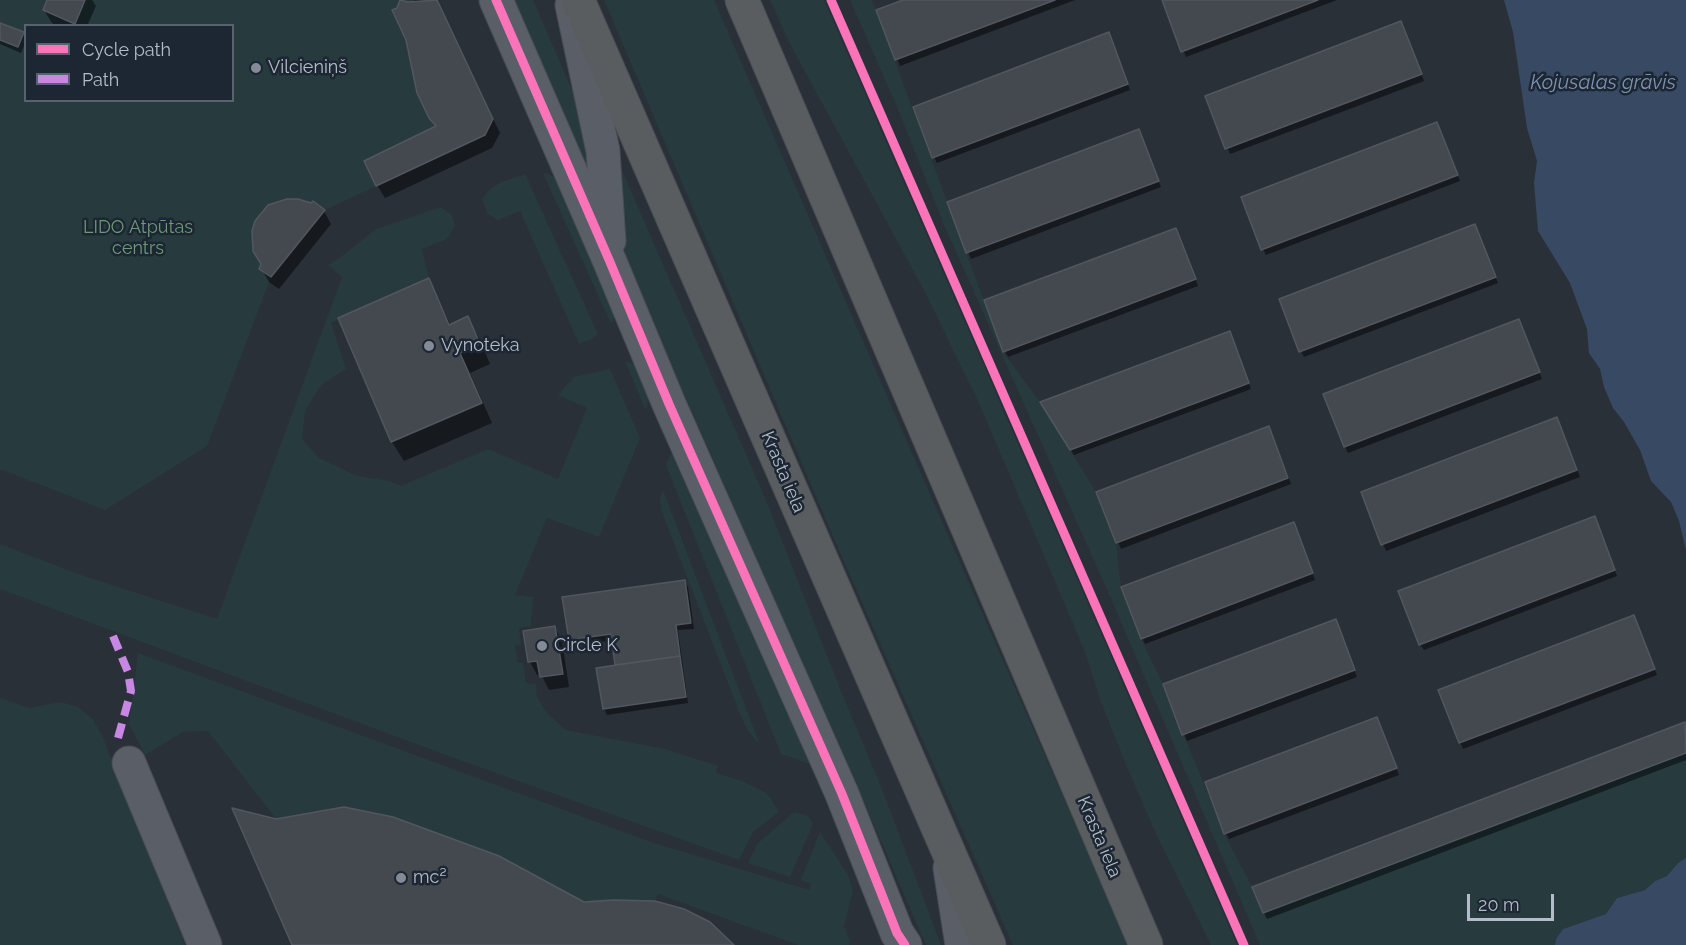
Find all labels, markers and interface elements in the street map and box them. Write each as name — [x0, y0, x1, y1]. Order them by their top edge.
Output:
legend — [24, 24, 234, 102]
text: Cycle path — [82, 39, 171, 60]
place label: Vilcieniņš — [268, 57, 347, 79]
marker: Vilcieniņš — [249, 61, 263, 75]
text: Path — [82, 69, 119, 90]
water label: Kojusalas grāvis — [1530, 71, 1676, 95]
park label: LIDO Atpūtas centrs — [83, 217, 193, 260]
place label: Vynoteka — [441, 335, 520, 357]
marker: Vynoteka — [422, 339, 436, 353]
street label: Krasta iela — [756, 428, 810, 516]
place label: Circle K — [554, 635, 618, 657]
marker: Circle K — [535, 639, 549, 653]
street label: Krasta iela — [1072, 793, 1126, 881]
place label: mc² — [413, 867, 446, 889]
marker: mc² — [394, 871, 408, 885]
scale bar — [1470, 882, 1557, 920]
text: 20 m — [1478, 894, 1520, 915]

